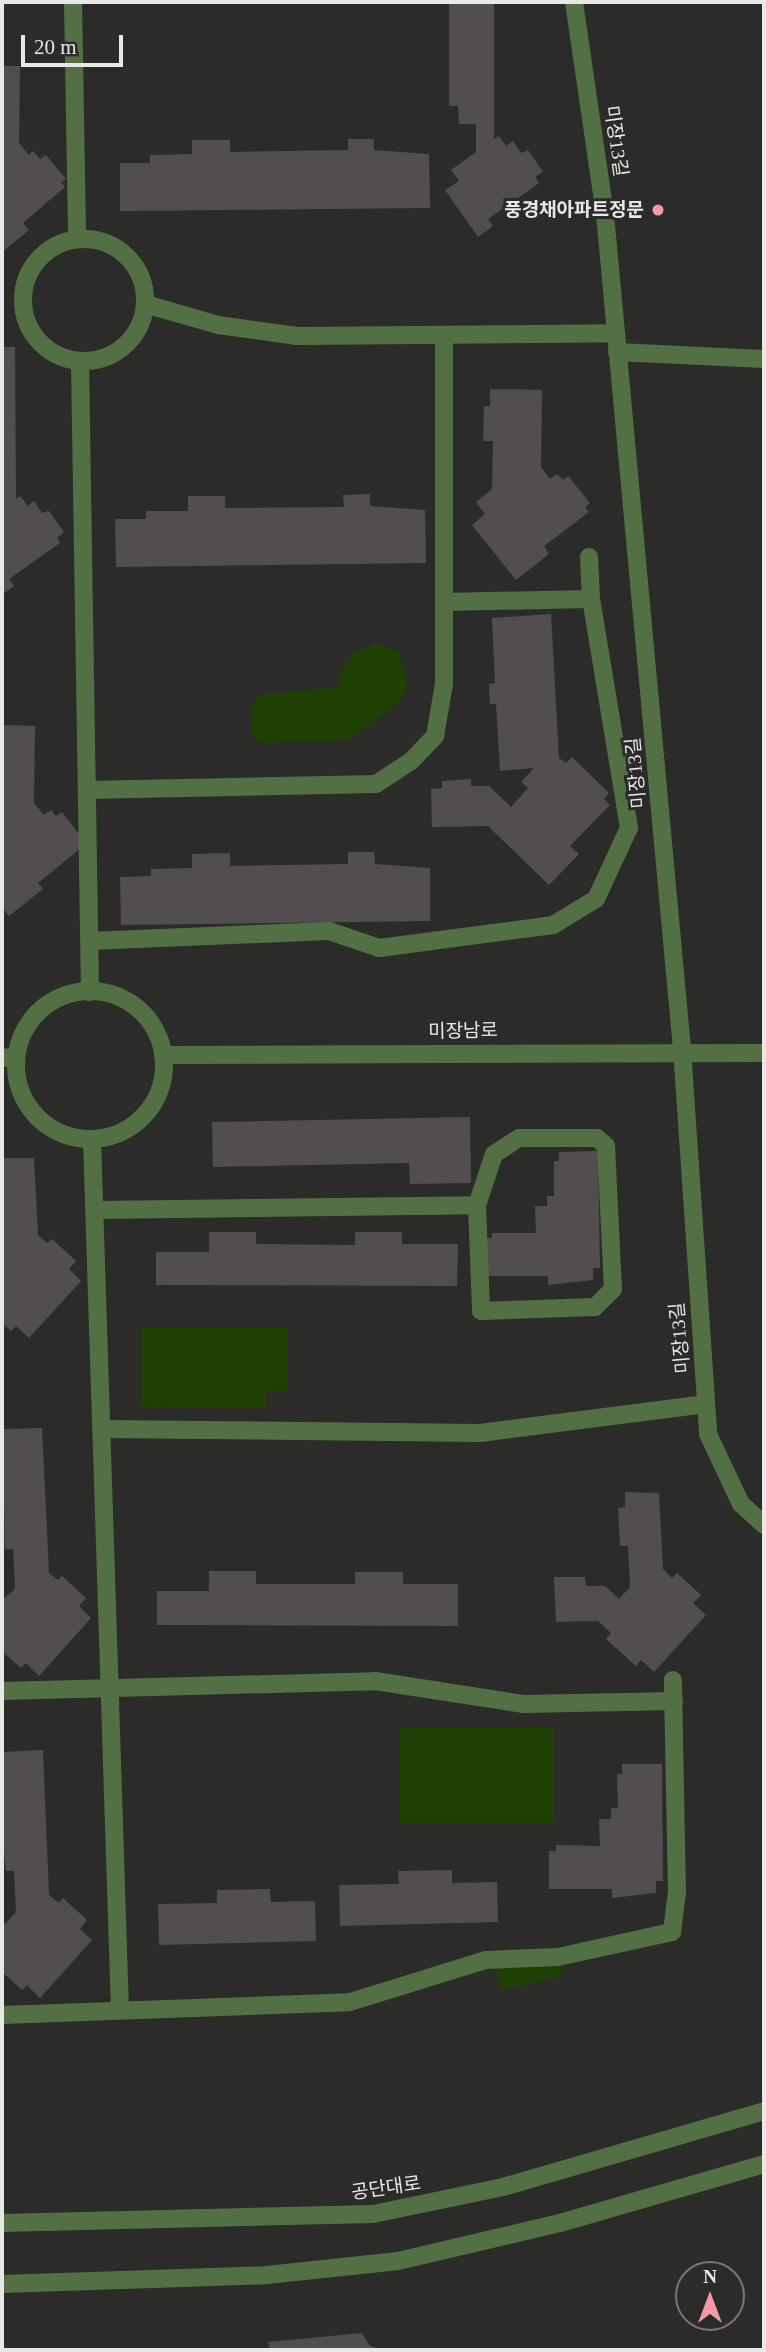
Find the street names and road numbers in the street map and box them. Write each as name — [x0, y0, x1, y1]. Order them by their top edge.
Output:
street label: 미장13길 — [600, 104, 632, 178]
street label: 미장13길 — [622, 736, 650, 810]
street label: 미장남로 — [428, 1019, 498, 1043]
street label: 미장13길 — [666, 1301, 694, 1375]
street label: 공단대로 — [350, 2172, 422, 2204]

